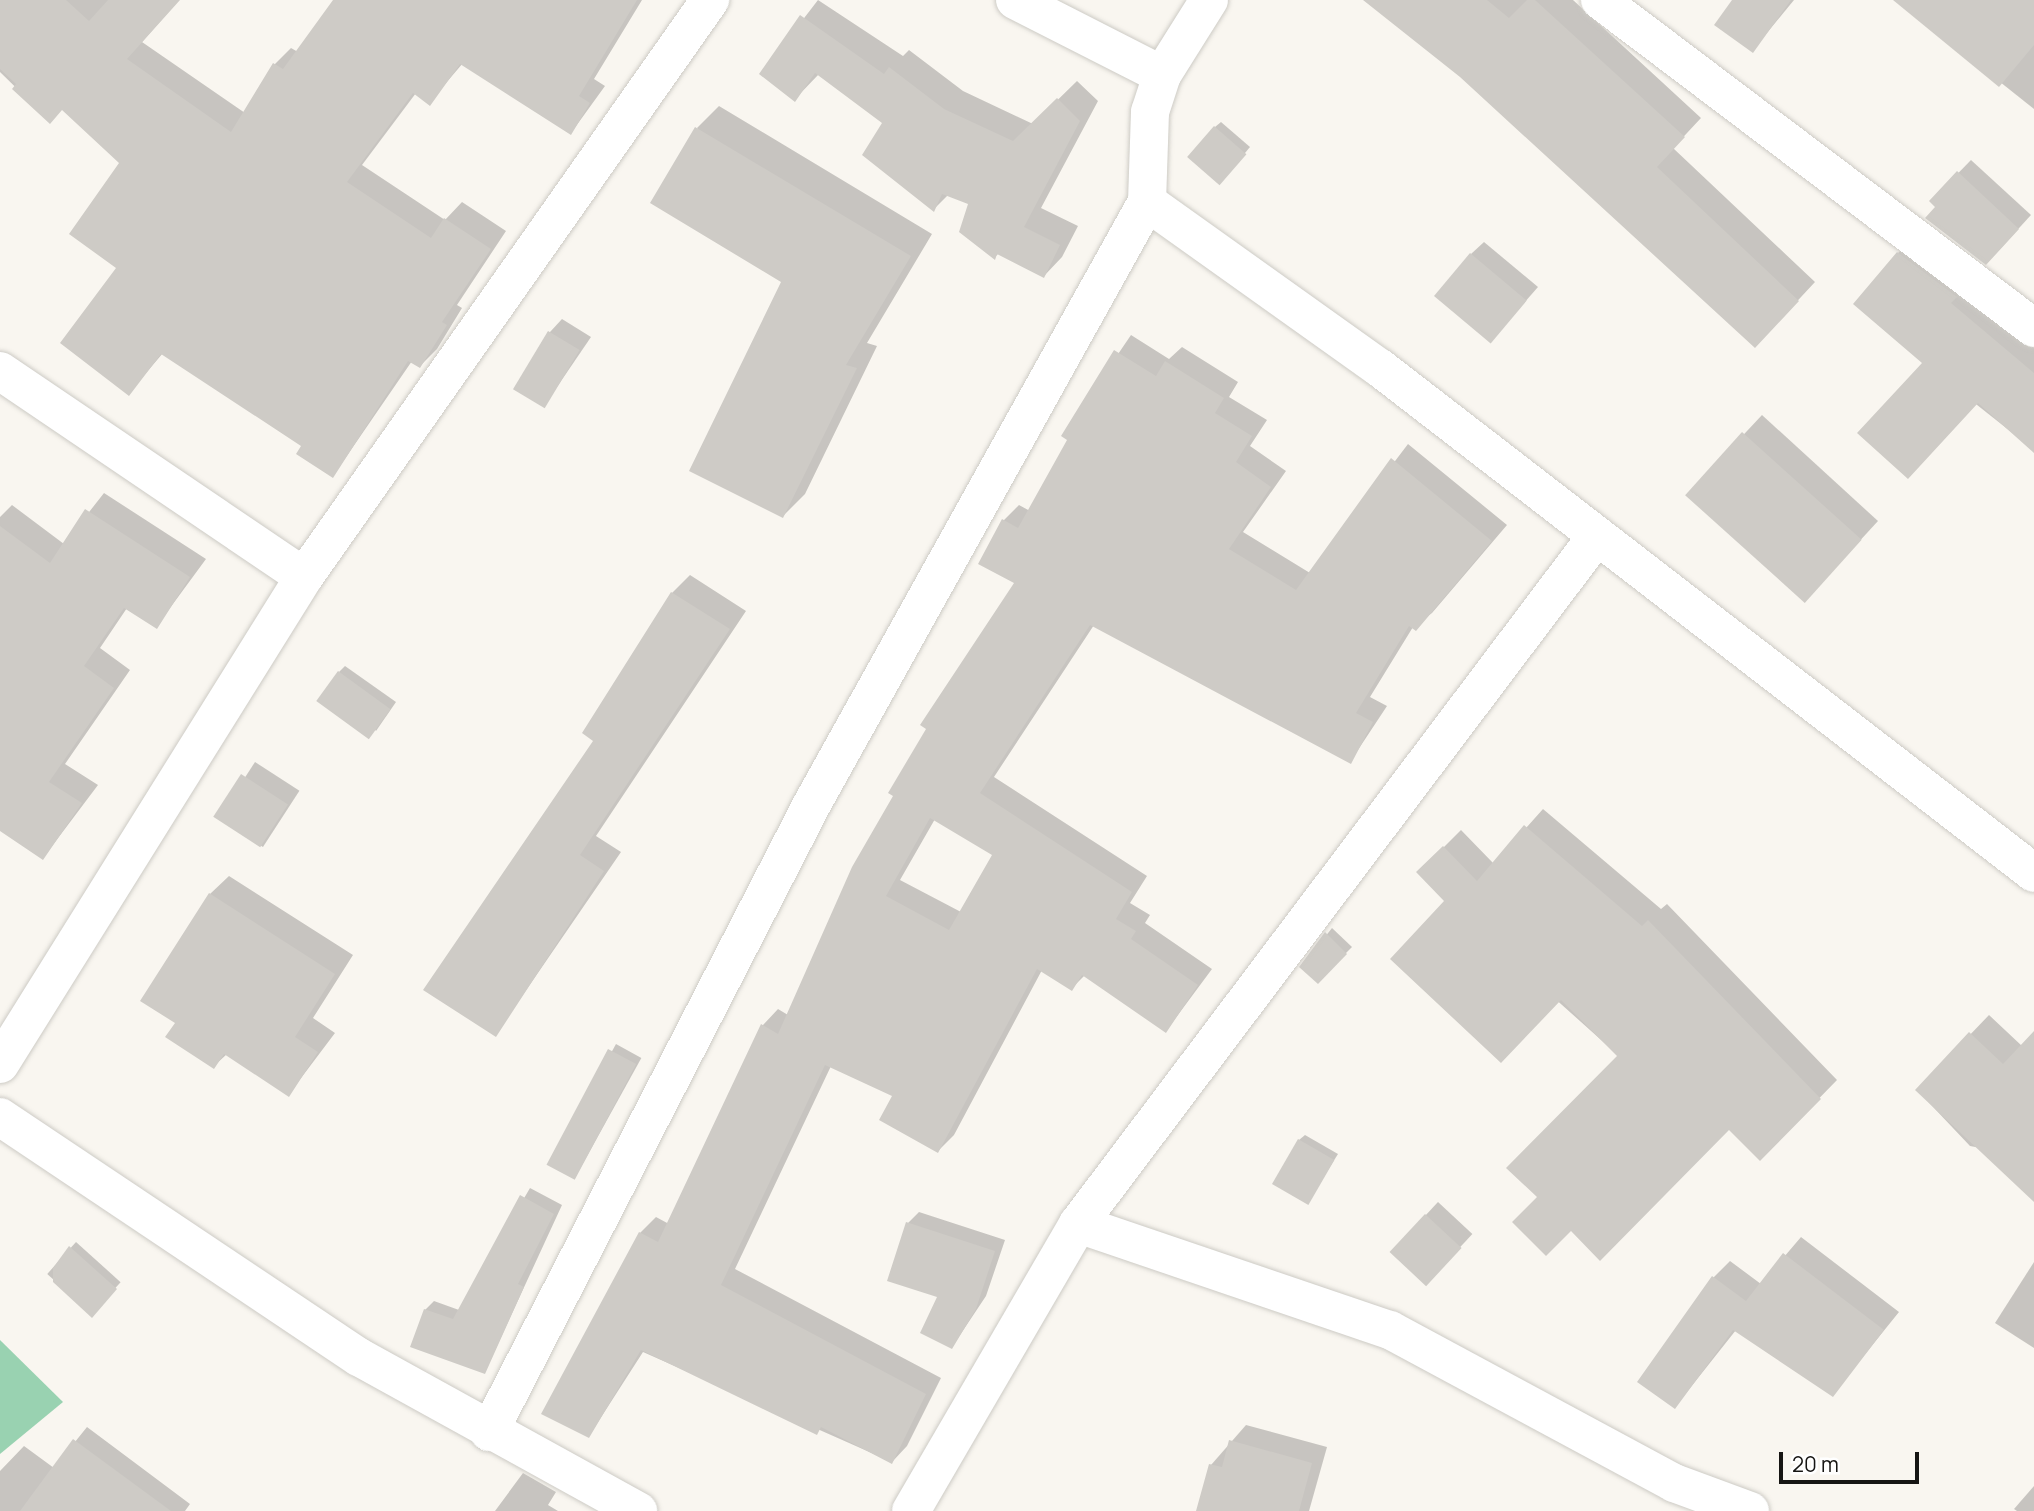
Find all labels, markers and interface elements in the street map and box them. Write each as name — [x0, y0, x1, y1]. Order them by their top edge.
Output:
scale bar — [1782, 1438, 1922, 1482]
text: 20 m — [1792, 1450, 1839, 1478]

